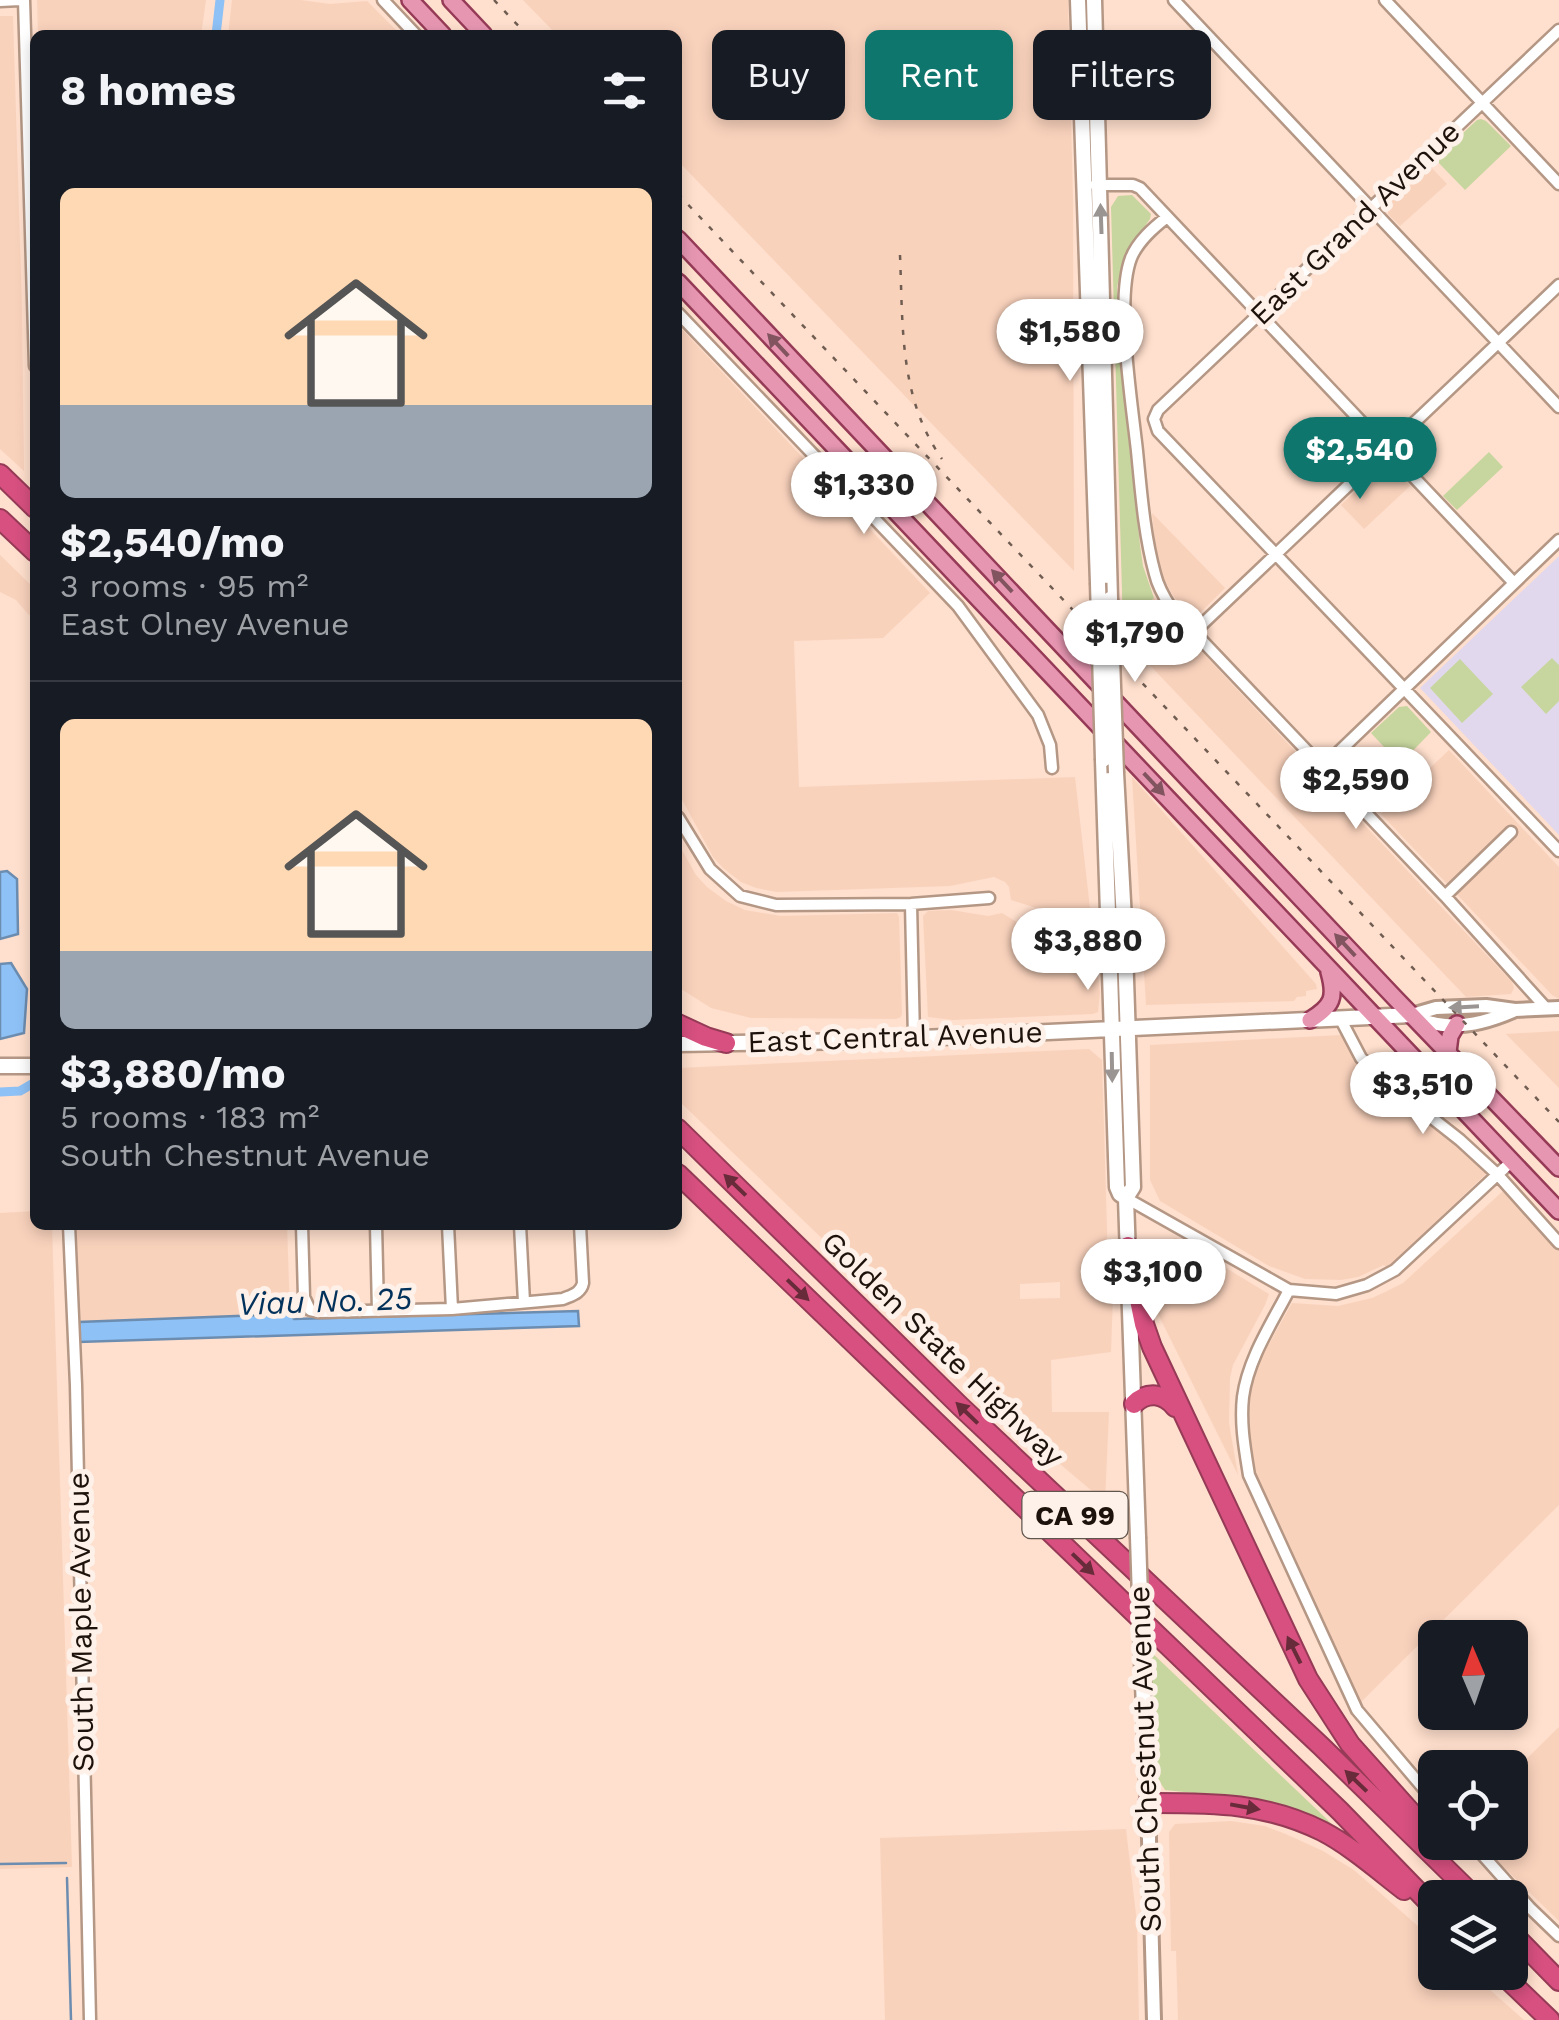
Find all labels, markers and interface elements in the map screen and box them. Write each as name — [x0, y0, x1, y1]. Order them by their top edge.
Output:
chip: Buy — [712, 30, 845, 120]
chip: Rent — [865, 30, 1013, 120]
chip: Filters — [1033, 30, 1211, 120]
icon: filters — [597, 63, 652, 118]
text: 8 homes — [60, 66, 236, 115]
street label: East Grand Avenue — [1243, 114, 1467, 332]
one-way arrow — [1092, 202, 1108, 234]
icon: home — [266, 253, 446, 433]
pin: $1,580 — [989, 299, 1151, 384]
text: $1,580 — [1019, 312, 1121, 350]
one-way arrow — [767, 334, 790, 358]
pin: $2,540 — [1279, 417, 1441, 502]
text: $2,540 — [1306, 430, 1414, 468]
pin: $1,330 — [783, 452, 945, 537]
text: $1,330 — [813, 465, 915, 503]
text: $2,540/mo — [60, 518, 285, 567]
text: 3 rooms · 95 m² — [60, 567, 308, 605]
one-way arrow — [991, 569, 1014, 593]
pin: $1,790 — [1054, 600, 1216, 685]
text: East Olney Avenue — [60, 605, 349, 643]
text: $1,790 — [1085, 613, 1185, 651]
pin: $2,590 — [1275, 747, 1437, 832]
text: $2,590 — [1302, 760, 1410, 798]
one-way arrow — [1142, 772, 1165, 796]
icon: home — [266, 784, 446, 964]
pin: $3,880 — [1007, 908, 1169, 993]
text: $3,880 — [1033, 921, 1143, 959]
one-way arrow — [1334, 933, 1357, 957]
one-way arrow — [1447, 999, 1479, 1015]
street label: East Central Avenue — [747, 1014, 1043, 1059]
text: $3,880/mo — [60, 1049, 286, 1098]
one-way arrow — [1104, 1052, 1120, 1084]
pin: $3,510 — [1342, 1052, 1504, 1137]
text: $3,510 — [1372, 1065, 1474, 1103]
text: 5 rooms · 183 m² — [60, 1098, 320, 1136]
text: South Chestnut Avenue — [60, 1136, 430, 1174]
one-way arrow — [724, 1174, 748, 1198]
street label: Golden State Highway — [815, 1224, 1072, 1474]
pin: $3,100 — [1072, 1239, 1234, 1324]
text: $3,100 — [1103, 1252, 1203, 1290]
one-way arrow — [786, 1278, 810, 1301]
water label: Viau No. 25 — [237, 1279, 413, 1323]
one-way arrow — [956, 1402, 980, 1425]
street label: South Maple Avenue — [60, 1472, 101, 1772]
road number: CA 99 — [1022, 1492, 1128, 1538]
one-way arrow — [1071, 1552, 1095, 1575]
street label: South Chestnut Avenue — [1121, 1585, 1168, 1933]
north arrow — [1418, 1620, 1528, 1730]
map controls — [1418, 1620, 1528, 1990]
one-way arrow — [1285, 1635, 1302, 1664]
button: locate — [1418, 1750, 1528, 1860]
one-way arrow — [1344, 1769, 1368, 1792]
one-way arrow — [1230, 1800, 1261, 1815]
button: layers — [1418, 1880, 1528, 1990]

